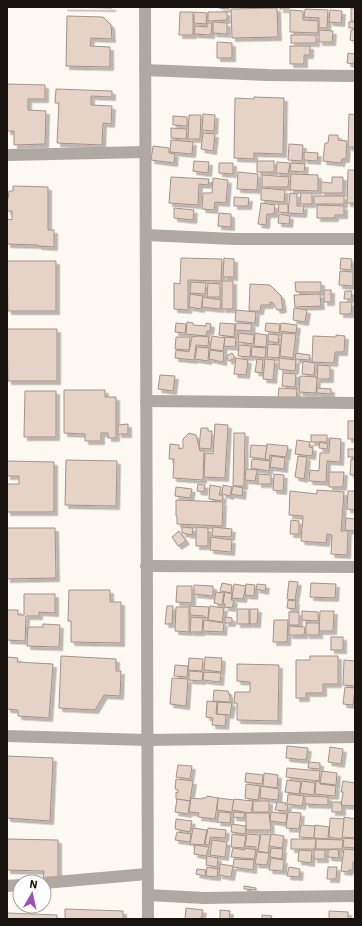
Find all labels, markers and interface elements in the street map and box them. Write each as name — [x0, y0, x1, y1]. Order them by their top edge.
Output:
north arrow — [12, 874, 52, 914]
text: N — [29, 877, 39, 892]

